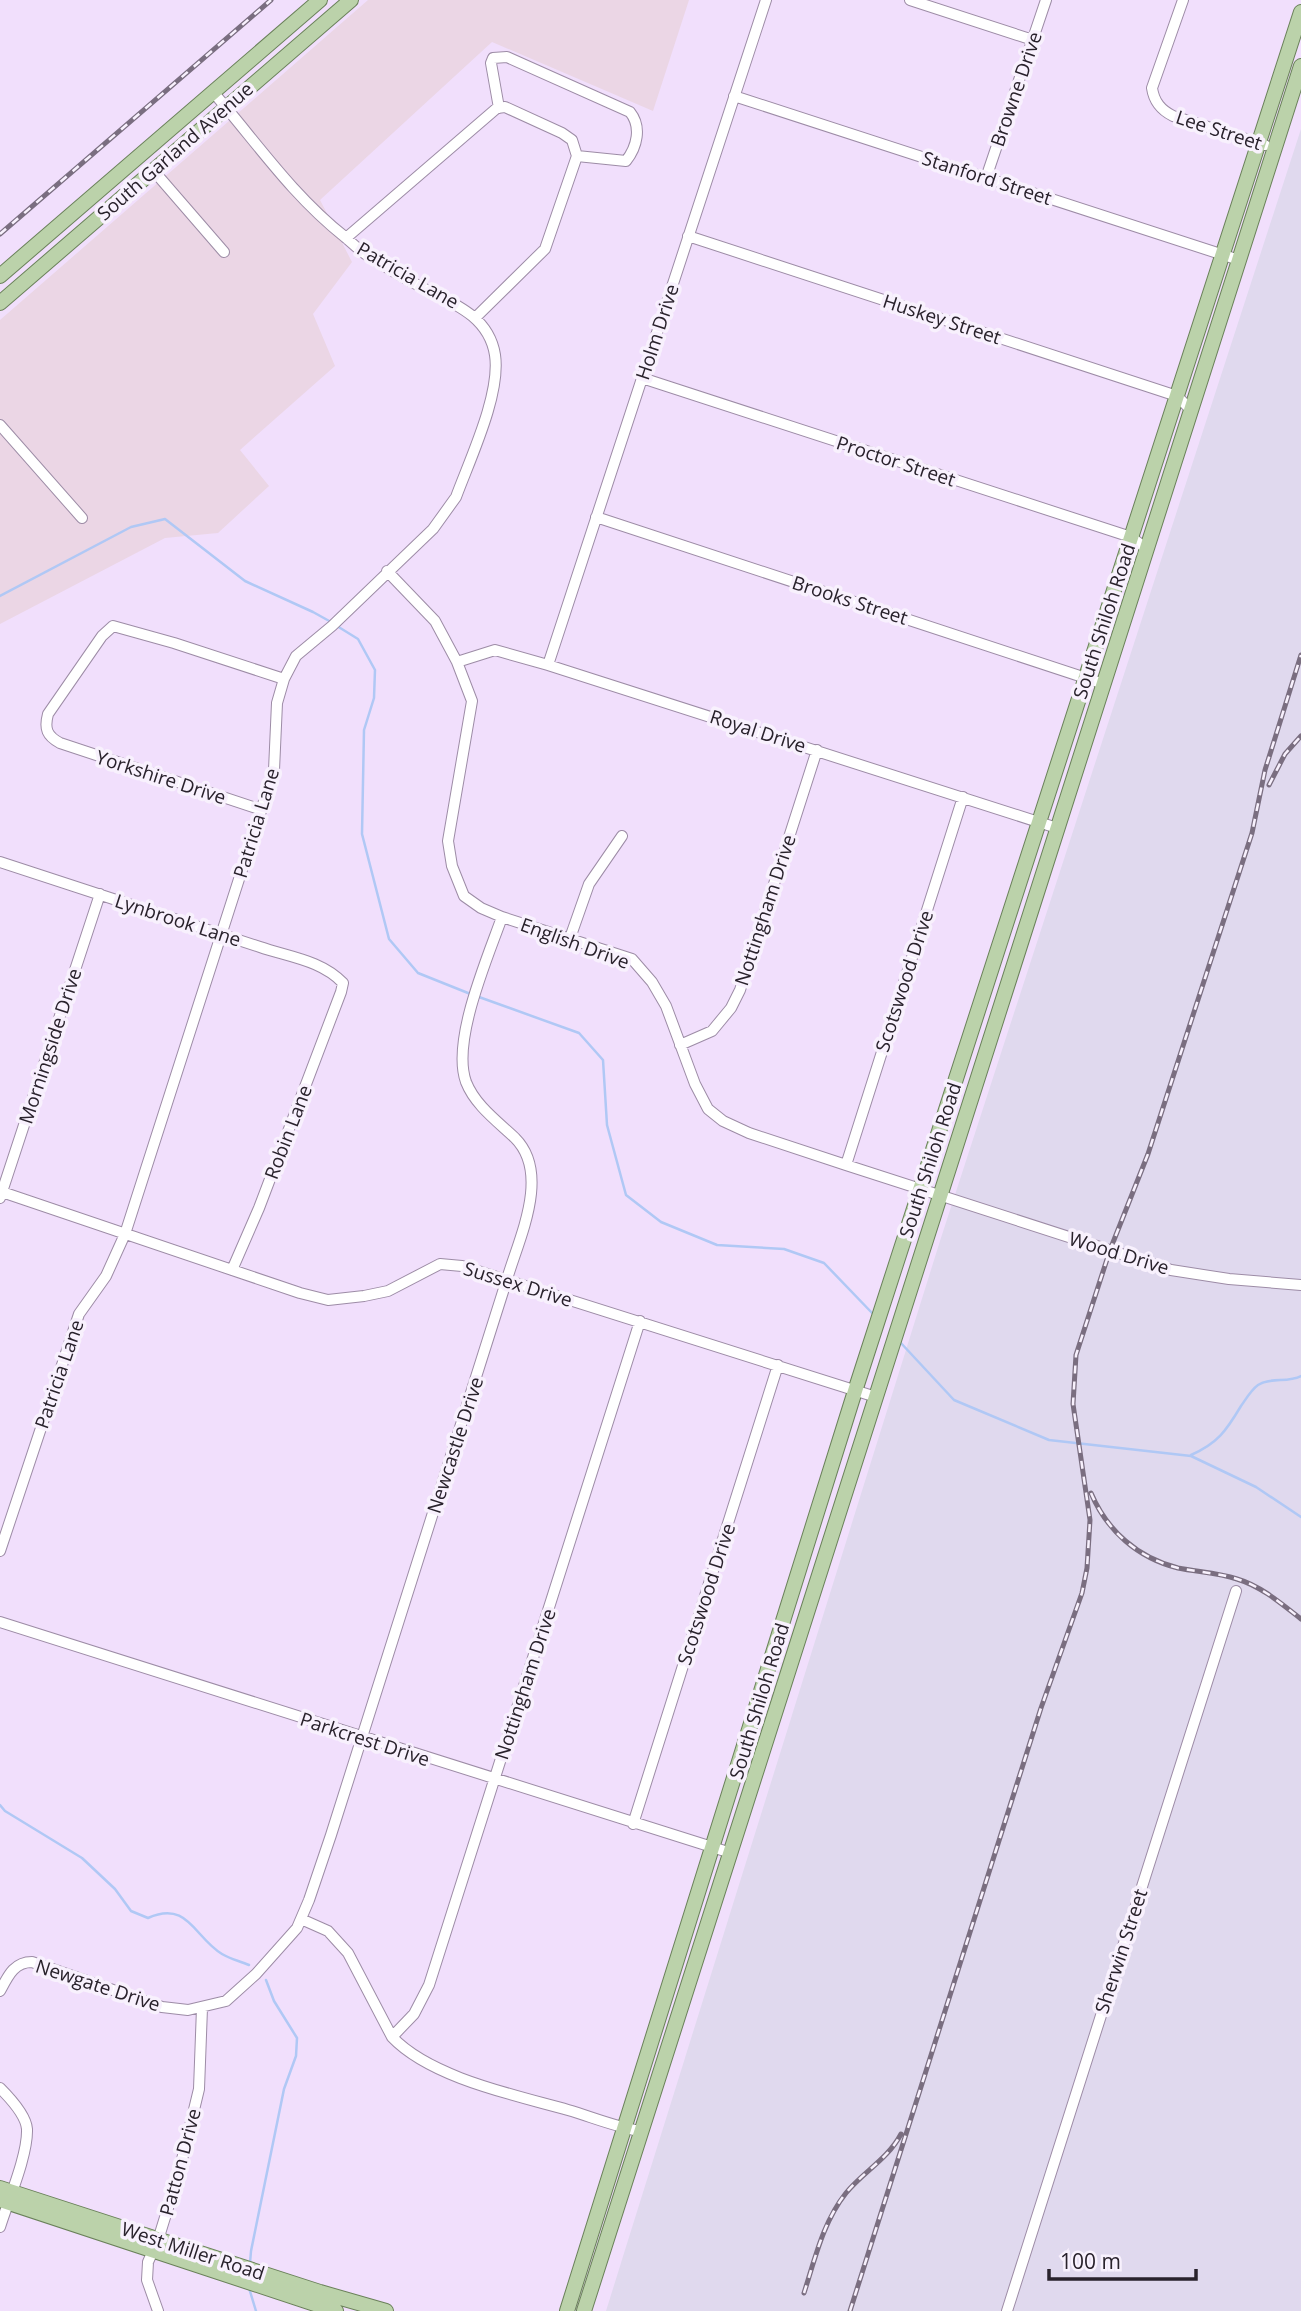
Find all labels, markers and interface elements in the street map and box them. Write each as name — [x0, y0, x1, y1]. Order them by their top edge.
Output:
street label: Browne Drive — [984, 28, 1048, 150]
street label: South Garland Avenue — [91, 76, 259, 226]
street label: Lee Street — [1173, 104, 1266, 156]
street label: Stanford Street — [919, 145, 1055, 211]
street label: Patricia Lane — [352, 235, 464, 315]
street label: Holm Drive — [629, 281, 685, 383]
street label: Huskey Street — [880, 288, 1005, 350]
street label: Proctor Street — [833, 430, 959, 493]
street label: South Shiloh Road — [1067, 540, 1141, 702]
street label: Brooks Street — [789, 569, 911, 631]
street label: Royal Drive — [707, 703, 809, 759]
street label: Yorkshire Drive — [93, 744, 229, 810]
street label: Patricia Lane — [227, 765, 285, 881]
street label: Nottingham Drive — [728, 831, 802, 989]
street label: Lynbrook Lane — [112, 887, 244, 953]
street label: Scotswood Drive — [869, 907, 939, 1055]
street label: English Drive — [517, 911, 633, 975]
street label: Morningside Drive — [13, 965, 87, 1127]
street label: South Shiloh Road — [893, 1079, 967, 1241]
street label: Robin Lane — [258, 1081, 318, 1183]
street label: Wood Drive — [1066, 1225, 1172, 1281]
street label: Sussex Drive — [461, 1255, 575, 1313]
street label: Patricia Lane — [28, 1316, 90, 1432]
street label: Newcastle Drive — [421, 1373, 489, 1517]
street label: Scotswood Drive — [671, 1520, 741, 1668]
street label: Nottingham Drive — [488, 1605, 562, 1763]
street label: South Shiloh Road — [723, 1620, 795, 1782]
street label: Parkcrest Drive — [297, 1706, 433, 1772]
street label: Sherwin Street — [1089, 1885, 1153, 2017]
street label: Newgate Drive — [32, 1953, 164, 2017]
street label: Patton Drive — [153, 2105, 207, 2219]
street label: West Miller Road — [118, 2216, 268, 2286]
scale bar — [1049, 2238, 1196, 2282]
text: 100 m — [1060, 2247, 1121, 2275]

